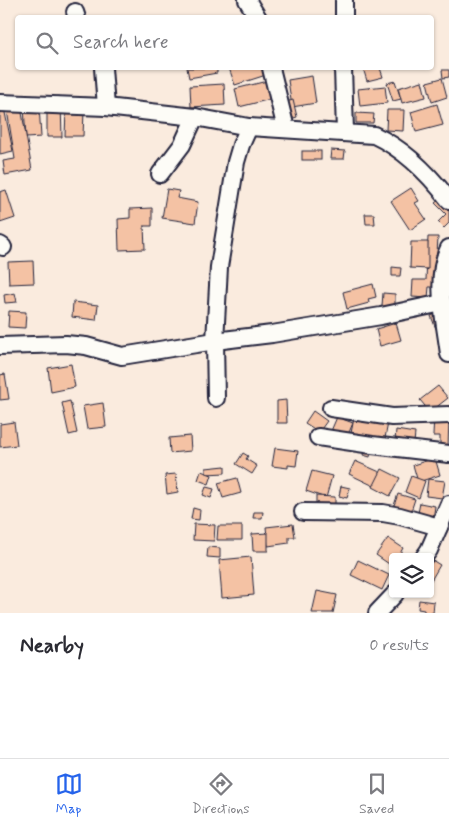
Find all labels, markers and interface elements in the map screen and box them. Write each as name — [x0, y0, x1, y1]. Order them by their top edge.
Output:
search box — [15, 15, 434, 70]
icon: search — [33, 29, 61, 57]
text: Search here — [73, 30, 169, 55]
map controls — [389, 553, 434, 598]
button: layers — [389, 553, 434, 598]
text: Nearby — [20, 632, 84, 660]
text: 0 results — [369, 635, 429, 656]
tab: Map — [55, 770, 83, 818]
tab: Directions — [192, 770, 250, 818]
tab: Saved — [359, 770, 394, 818]

